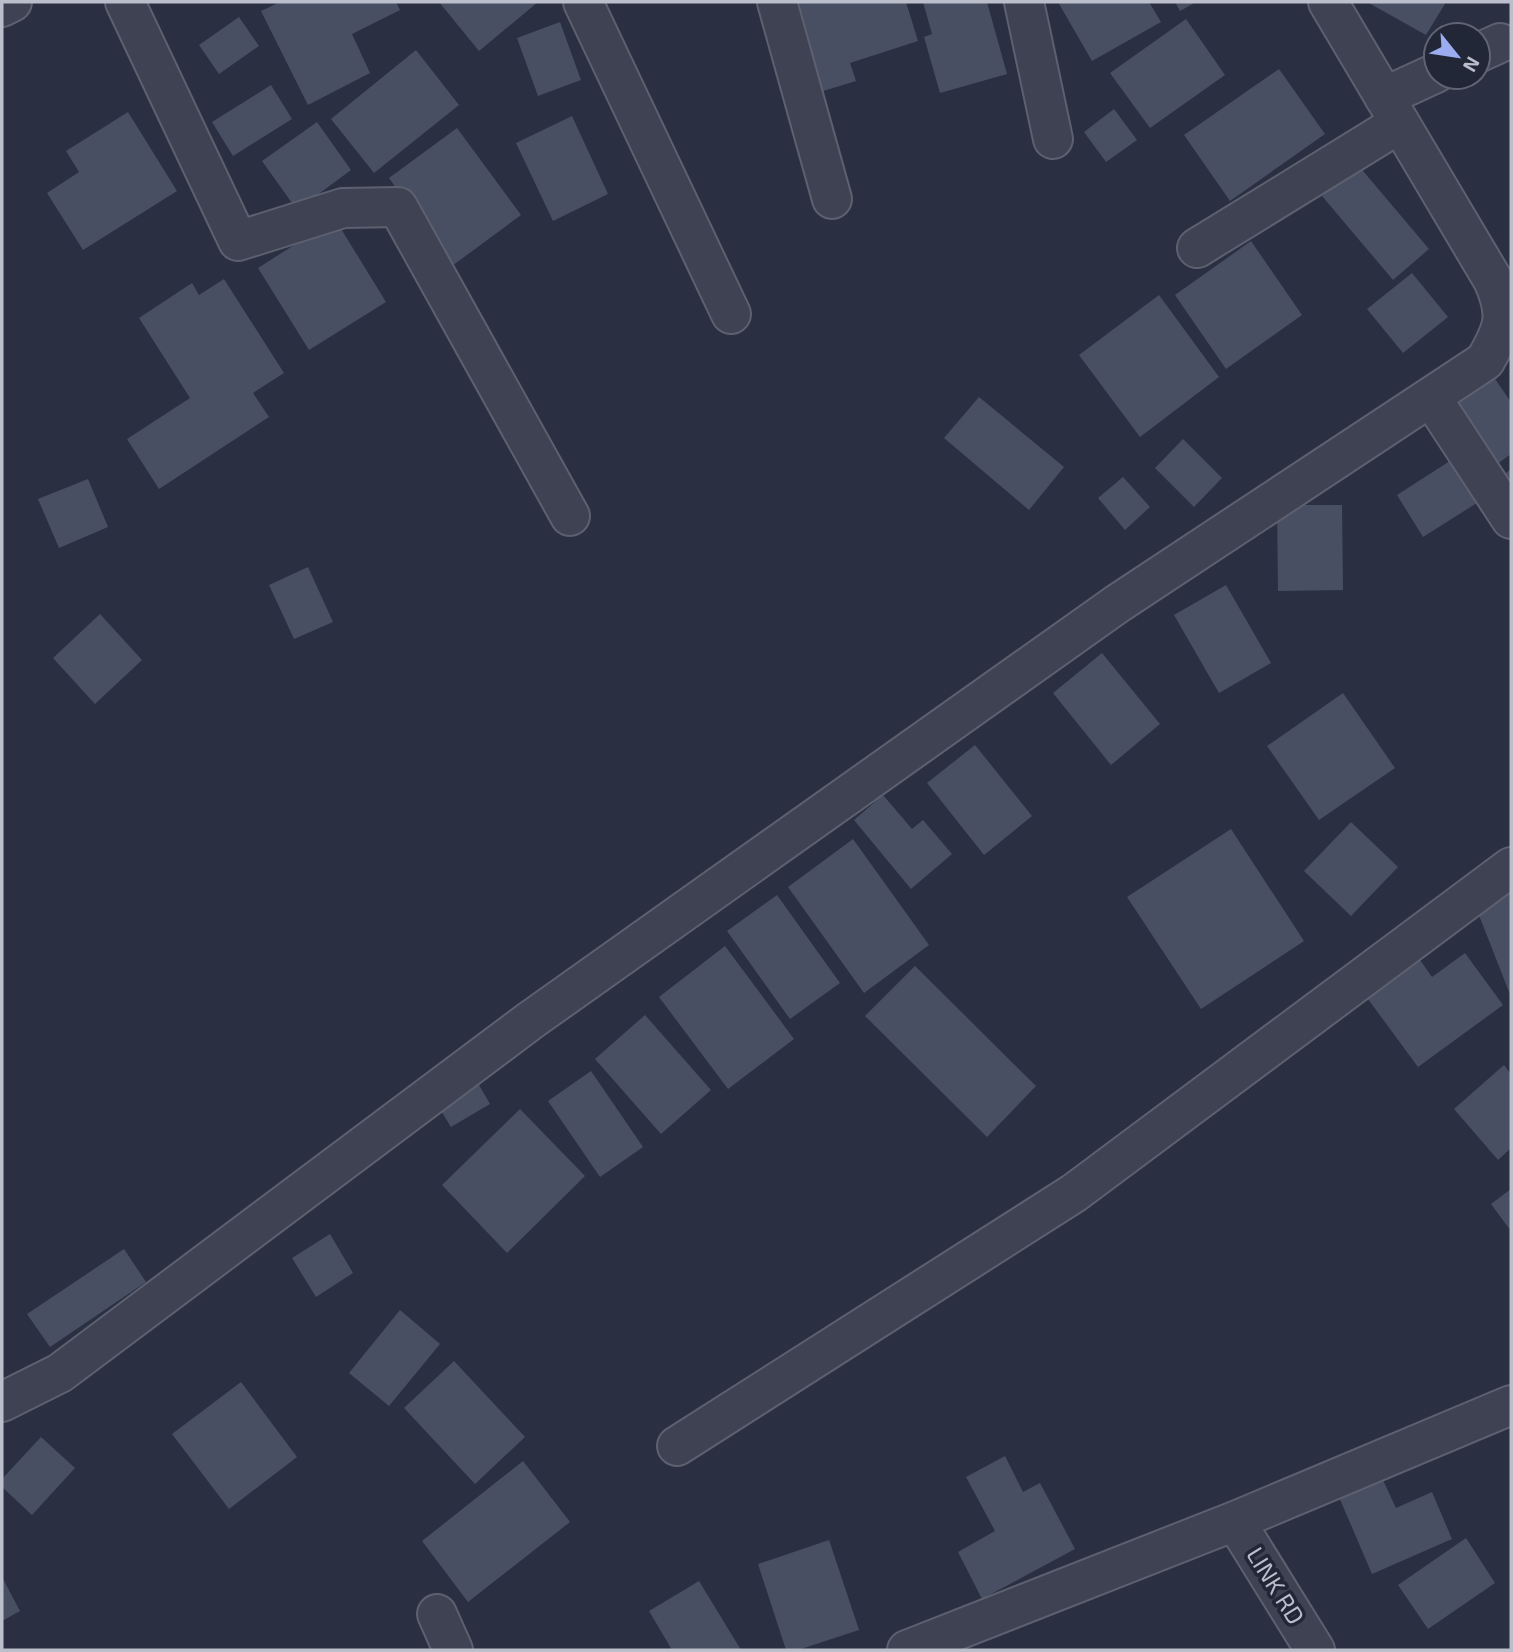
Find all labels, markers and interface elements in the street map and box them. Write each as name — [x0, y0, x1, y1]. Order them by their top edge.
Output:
north arrow — [1422, 21, 1492, 91]
text: N — [1459, 53, 1486, 76]
street label: LINK RD — [1241, 1541, 1311, 1629]

